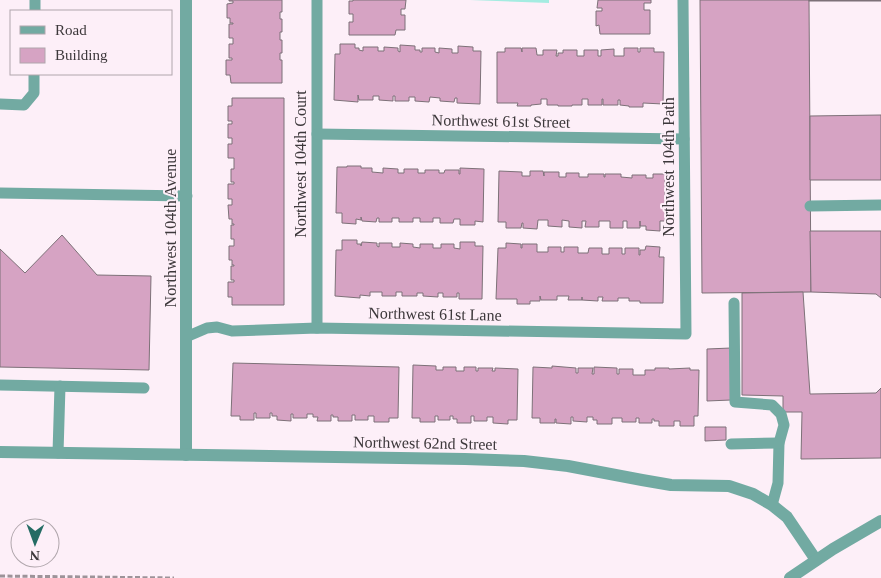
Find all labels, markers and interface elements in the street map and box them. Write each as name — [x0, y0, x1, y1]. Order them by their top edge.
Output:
legend — [10, 10, 172, 75]
text: Road — [55, 22, 87, 38]
text: Building — [55, 47, 108, 63]
street label: Northwest 104th Court — [292, 90, 309, 238]
street label: Northwest 104th Path — [660, 97, 677, 237]
street label: Northwest 61st Street — [432, 111, 571, 131]
street label: Northwest 104th Avenue — [162, 149, 179, 307]
street label: Northwest 61st Lane — [368, 304, 502, 324]
street label: Northwest 62nd Street — [353, 433, 498, 453]
north arrow — [10, 518, 60, 568]
text: N — [30, 548, 40, 563]

